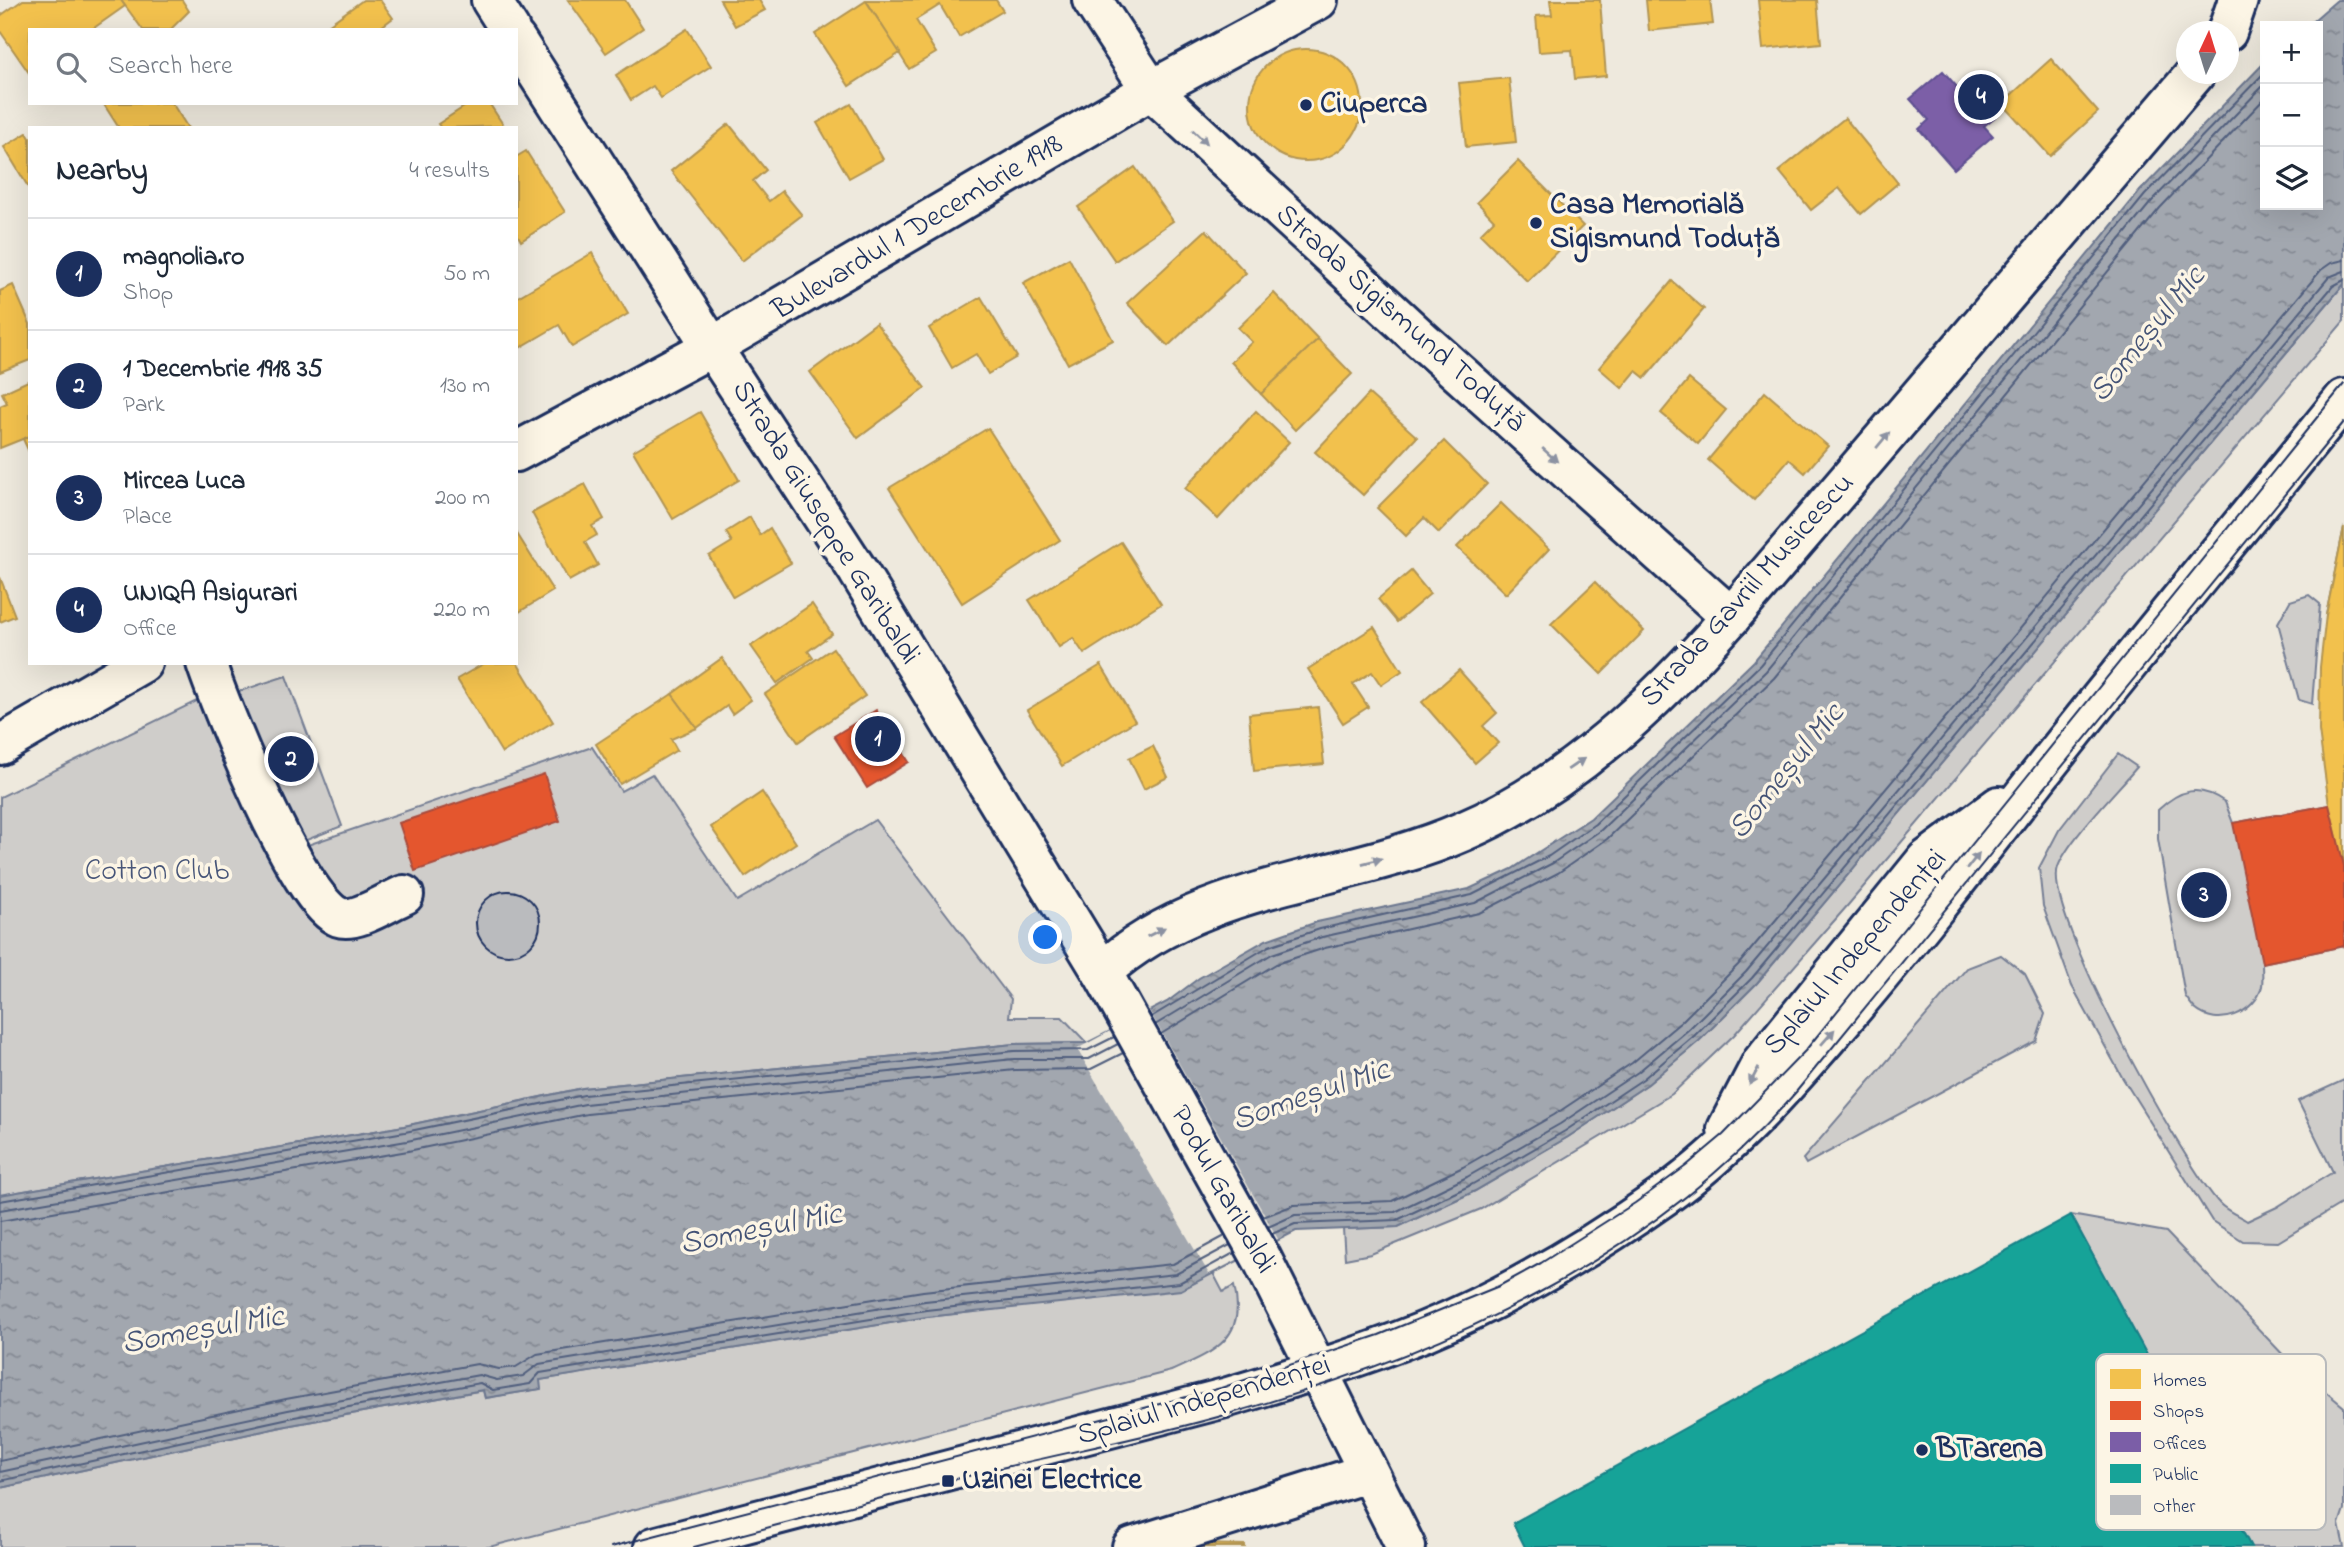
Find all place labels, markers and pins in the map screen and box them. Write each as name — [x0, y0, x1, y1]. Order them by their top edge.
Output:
pin: 4 — [1958, 71, 2004, 123]
place label: Ciuperca — [1320, 83, 1428, 127]
marker: Ciuperca — [1298, 97, 1314, 113]
place label: Casa Memorială Sigismund Toduță — [1550, 184, 1780, 263]
marker: Casa Memorială Sigismund Toduță — [1528, 215, 1544, 231]
pin: 1 — [855, 713, 901, 765]
pin: 2 — [268, 733, 314, 785]
pin: 3 — [2181, 869, 2227, 921]
place label: BTarena — [1934, 1428, 2043, 1472]
marker: BTarena — [1914, 1442, 1930, 1458]
place label: Uzinei Electrice — [962, 1459, 1143, 1503]
marker: Uzinei Electrice — [940, 1473, 956, 1489]

